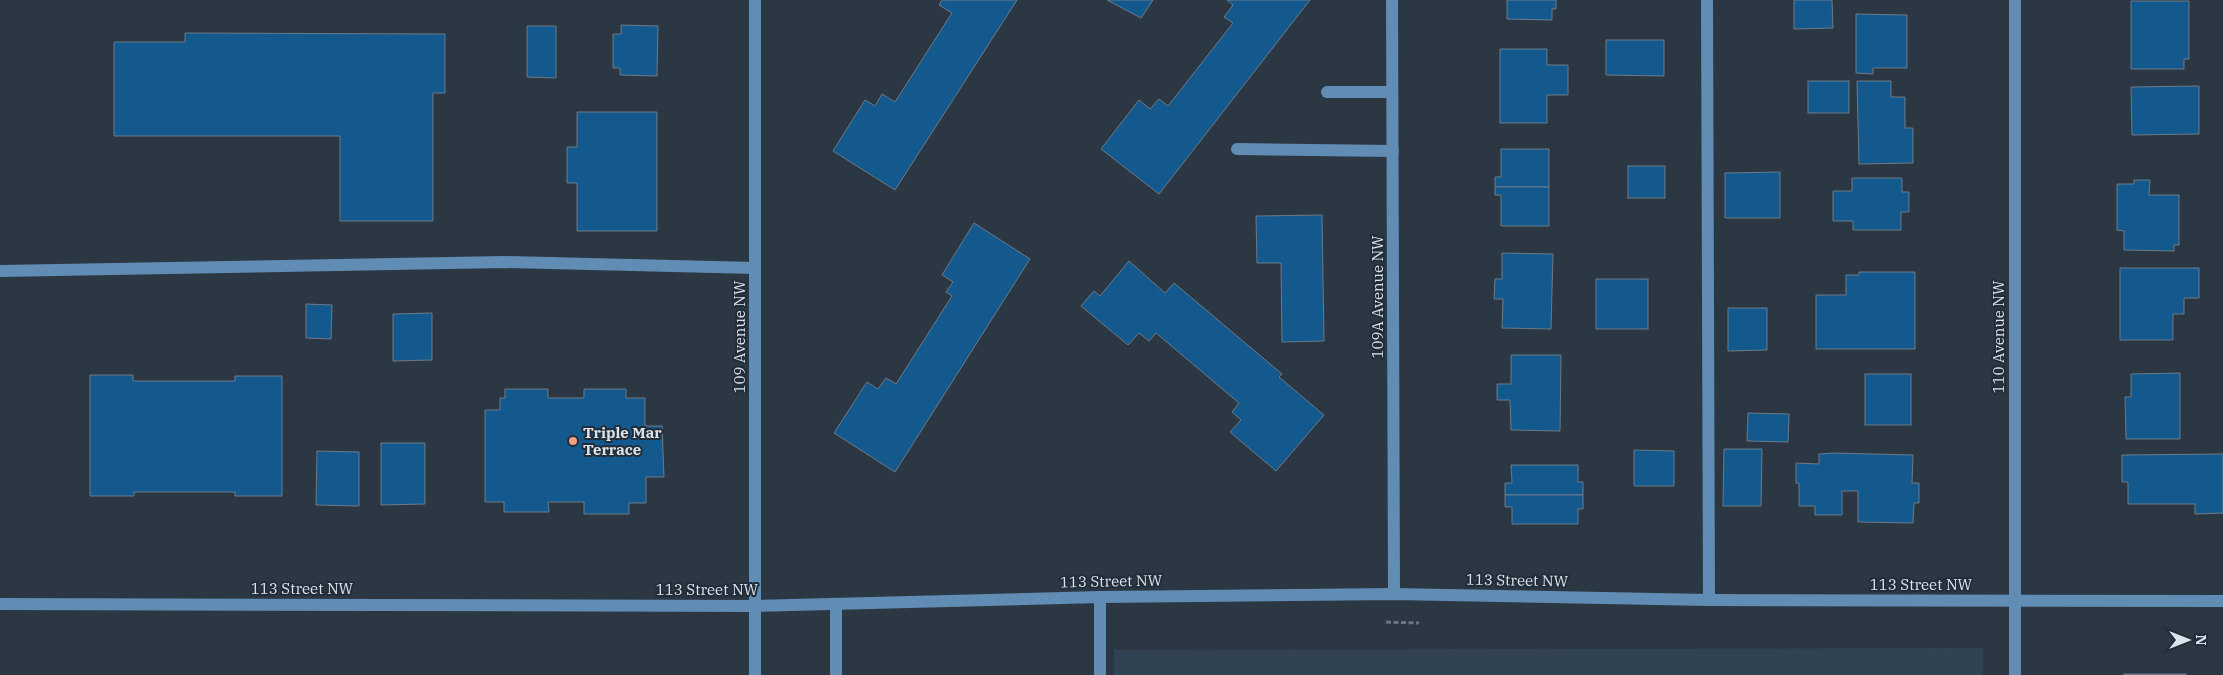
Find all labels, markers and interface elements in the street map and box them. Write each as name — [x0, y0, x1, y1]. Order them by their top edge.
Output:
street label: 109A Avenue NW — [1368, 235, 1387, 359]
street label: 109 Avenue NW — [730, 280, 749, 393]
street label: 110 Avenue NW — [1989, 280, 2008, 393]
place label: Triple Mar Terrace — [583, 423, 662, 459]
marker: Triple Mar Terrace — [567, 435, 579, 447]
street label: 113 Street NW — [1466, 570, 1569, 590]
street label: 113 Street NW — [1060, 571, 1163, 591]
street label: 113 Street NW — [1870, 575, 1973, 594]
street label: 113 Street NW — [251, 579, 354, 598]
street label: 113 Street NW — [656, 580, 759, 599]
north arrow — [2163, 615, 2213, 665]
text: N — [2192, 634, 2210, 646]

